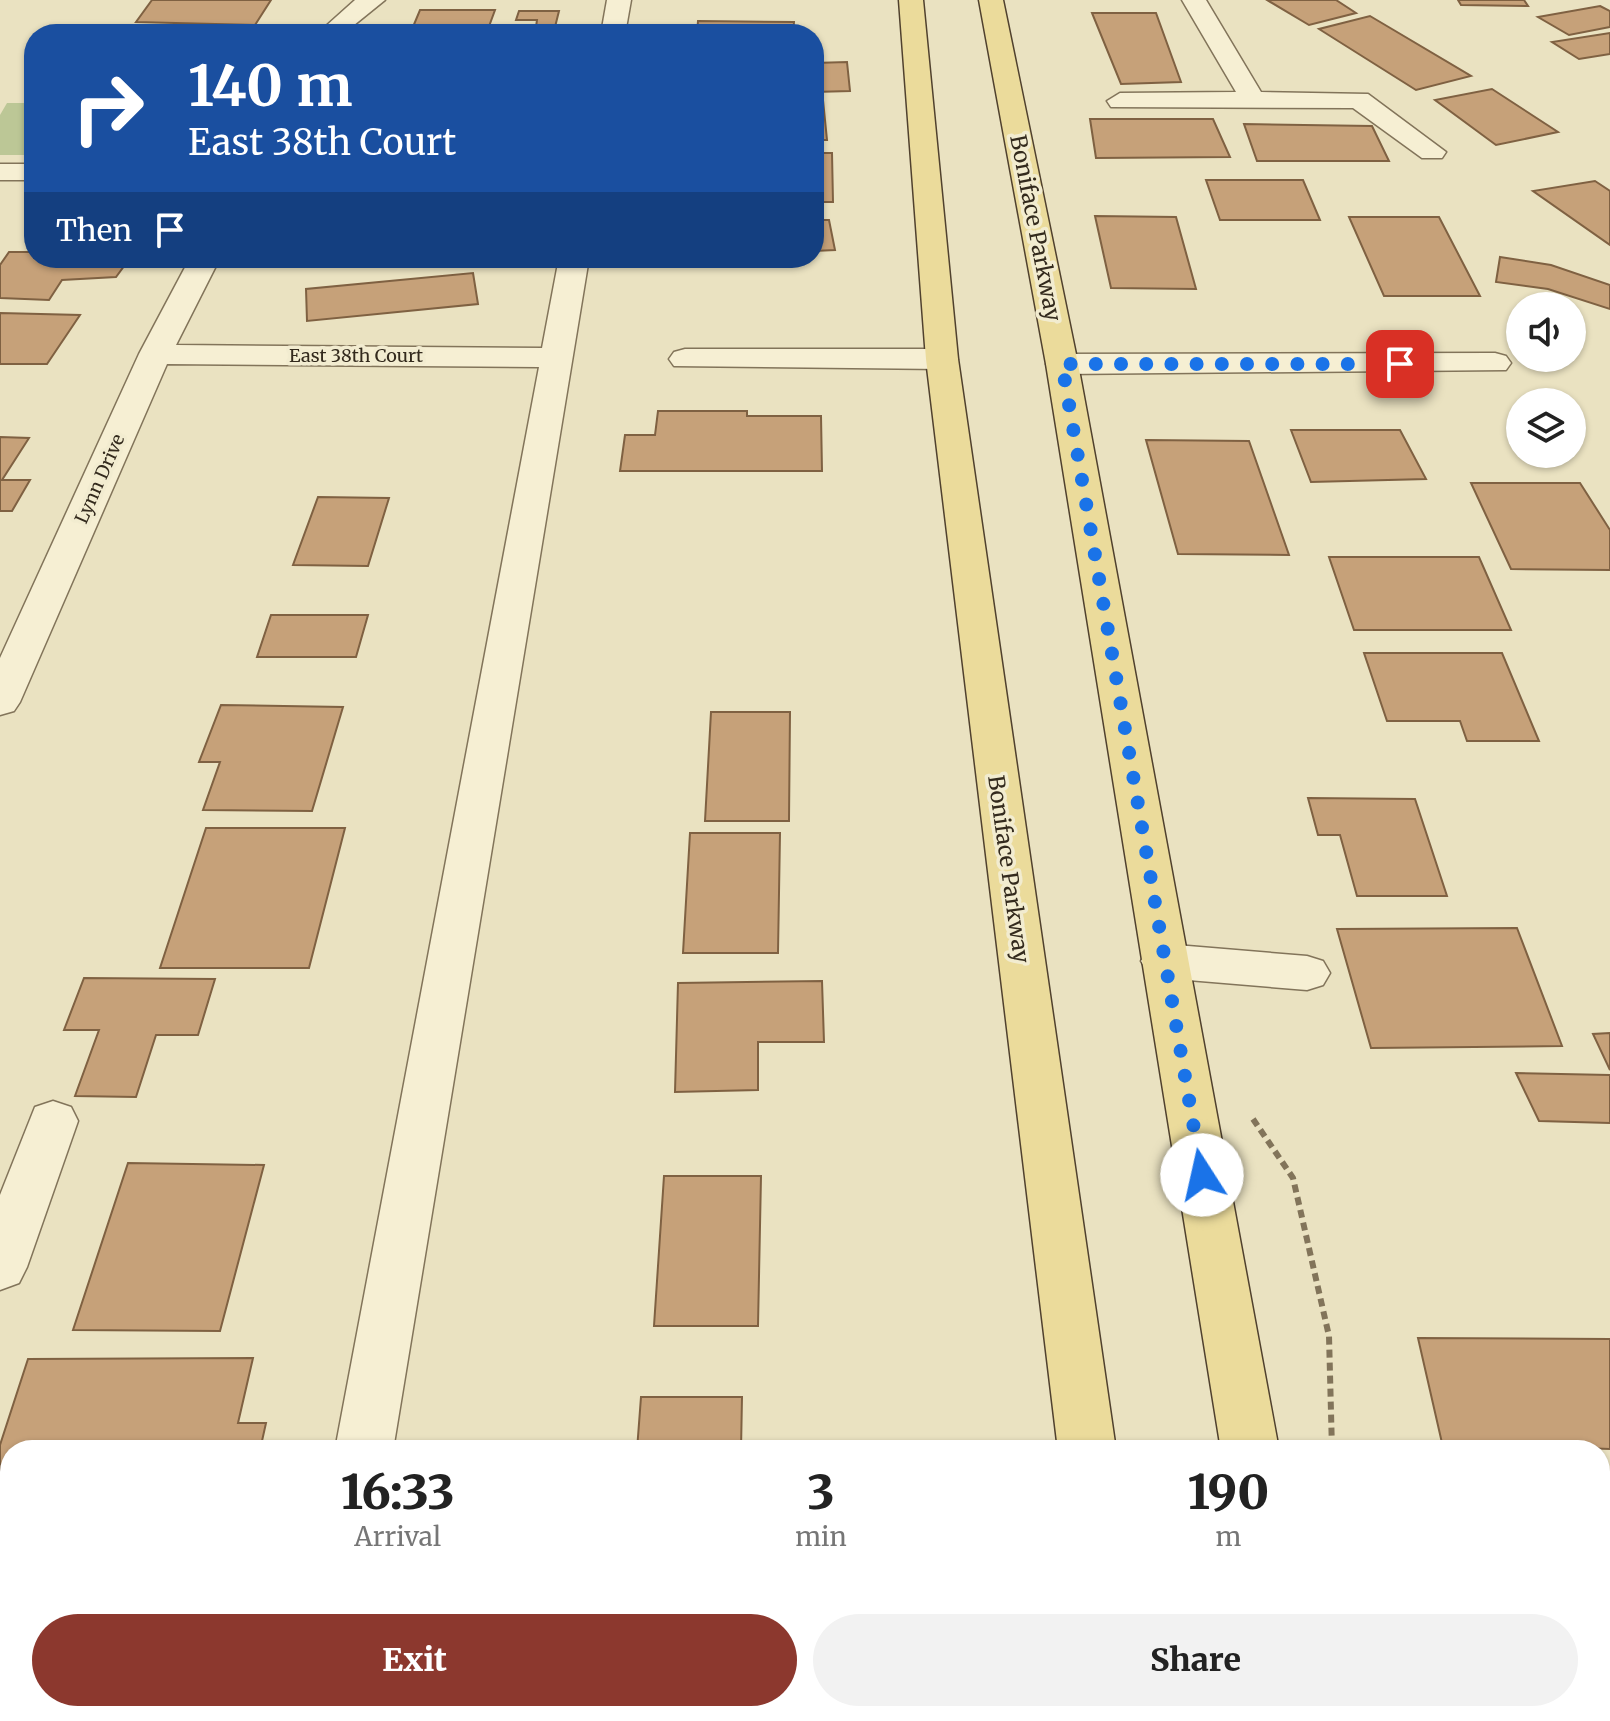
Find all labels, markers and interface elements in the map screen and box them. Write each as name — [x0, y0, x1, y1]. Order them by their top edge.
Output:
text: 140 m — [188, 51, 353, 121]
icon: right — [56, 56, 160, 160]
text: East 38th Court — [188, 120, 456, 165]
street label: Boniface Parkway — [1004, 132, 1068, 324]
icon: arrive — [148, 208, 192, 252]
text: Then — [56, 211, 132, 249]
map controls — [1506, 292, 1586, 468]
button: sound — [1506, 292, 1586, 372]
pin — [1366, 330, 1434, 398]
icon: arrive — [1378, 342, 1422, 386]
street label: East 38th Court — [289, 344, 423, 367]
button: layers — [1506, 388, 1586, 468]
street label: Lynn Drive — [70, 430, 129, 527]
street label: Boniface Parkway — [982, 773, 1036, 965]
position arrow — [1160, 1133, 1244, 1217]
text: 16:33 — [341, 1462, 455, 1522]
text: 3 — [807, 1462, 835, 1522]
text: 190 — [1187, 1462, 1269, 1522]
text: Arrival — [354, 1520, 441, 1553]
text: min — [795, 1520, 847, 1553]
text: m — [1215, 1520, 1241, 1553]
button: Exit — [32, 1614, 797, 1706]
button: Share — [813, 1614, 1578, 1706]

